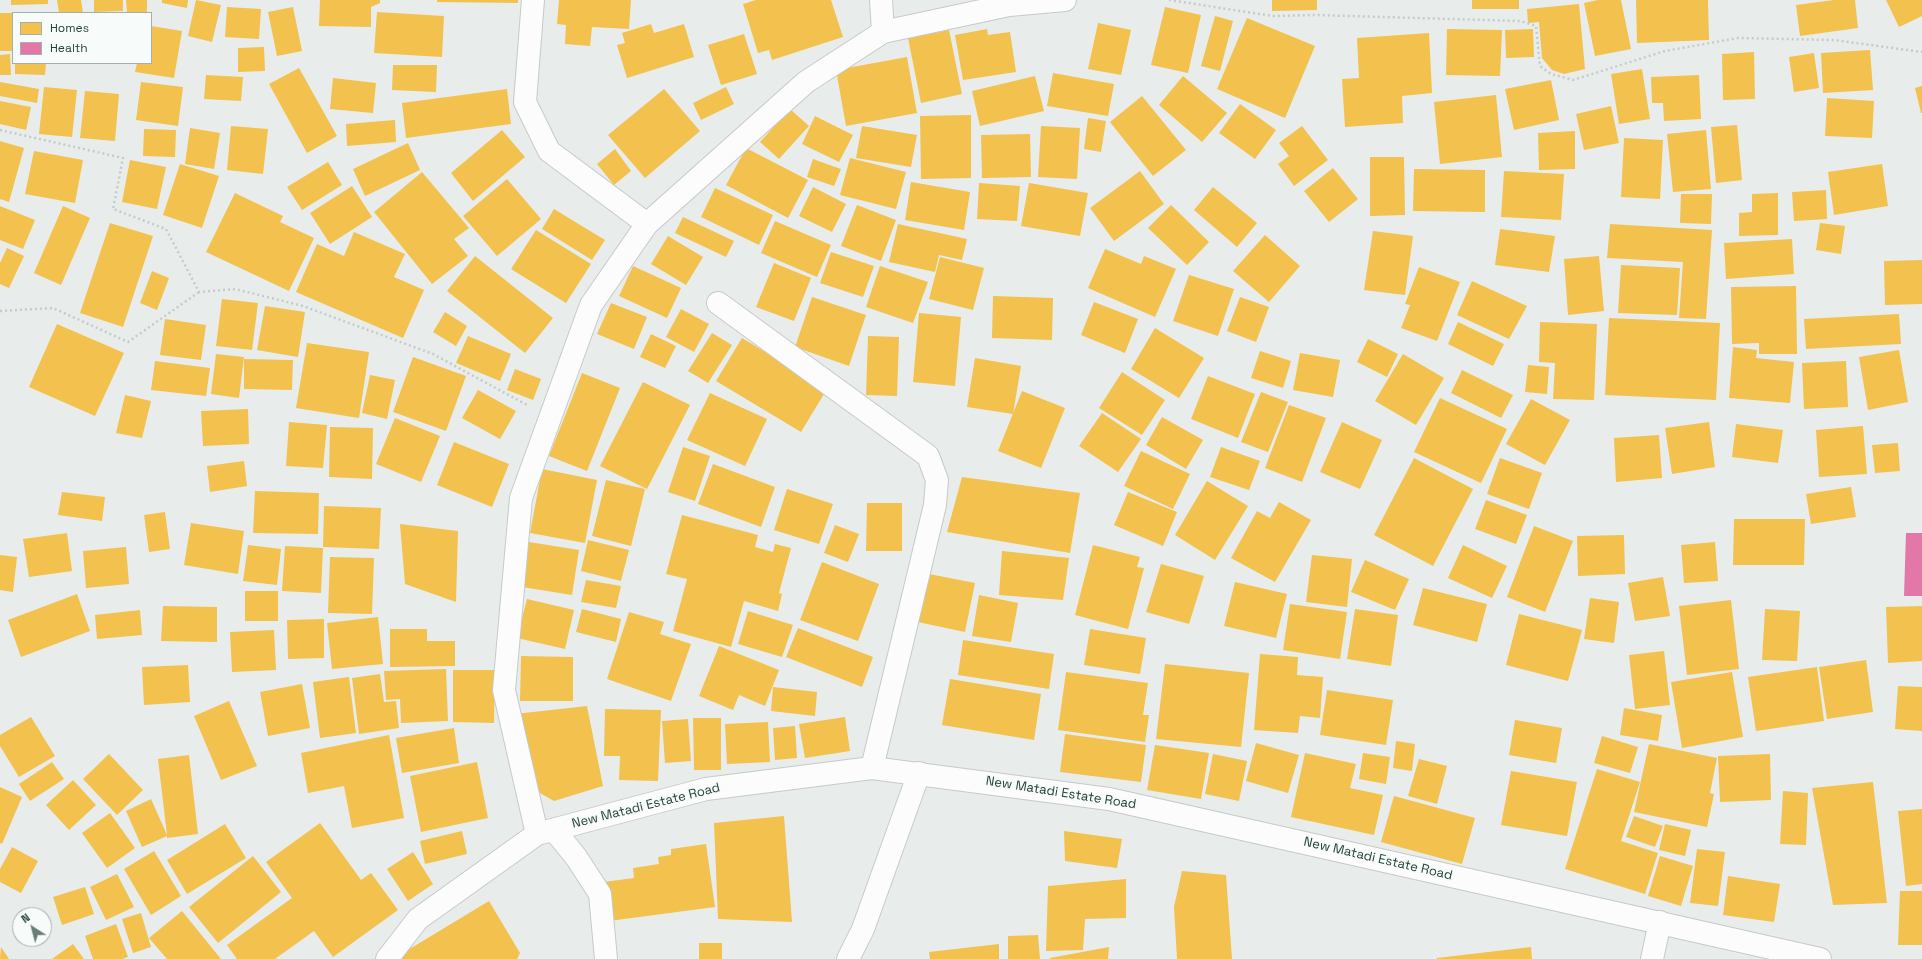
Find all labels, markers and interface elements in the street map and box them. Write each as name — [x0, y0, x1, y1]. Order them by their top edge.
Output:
legend — [12, 12, 152, 64]
text: Homes — [50, 20, 89, 36]
text: Health — [50, 40, 88, 56]
street label: New Matadi Estate Road — [985, 773, 1137, 813]
street label: New Matadi Estate Road — [570, 780, 722, 832]
street label: New Matadi Estate Road — [1302, 834, 1454, 884]
north arrow — [12, 907, 52, 947]
text: N — [18, 910, 33, 926]

